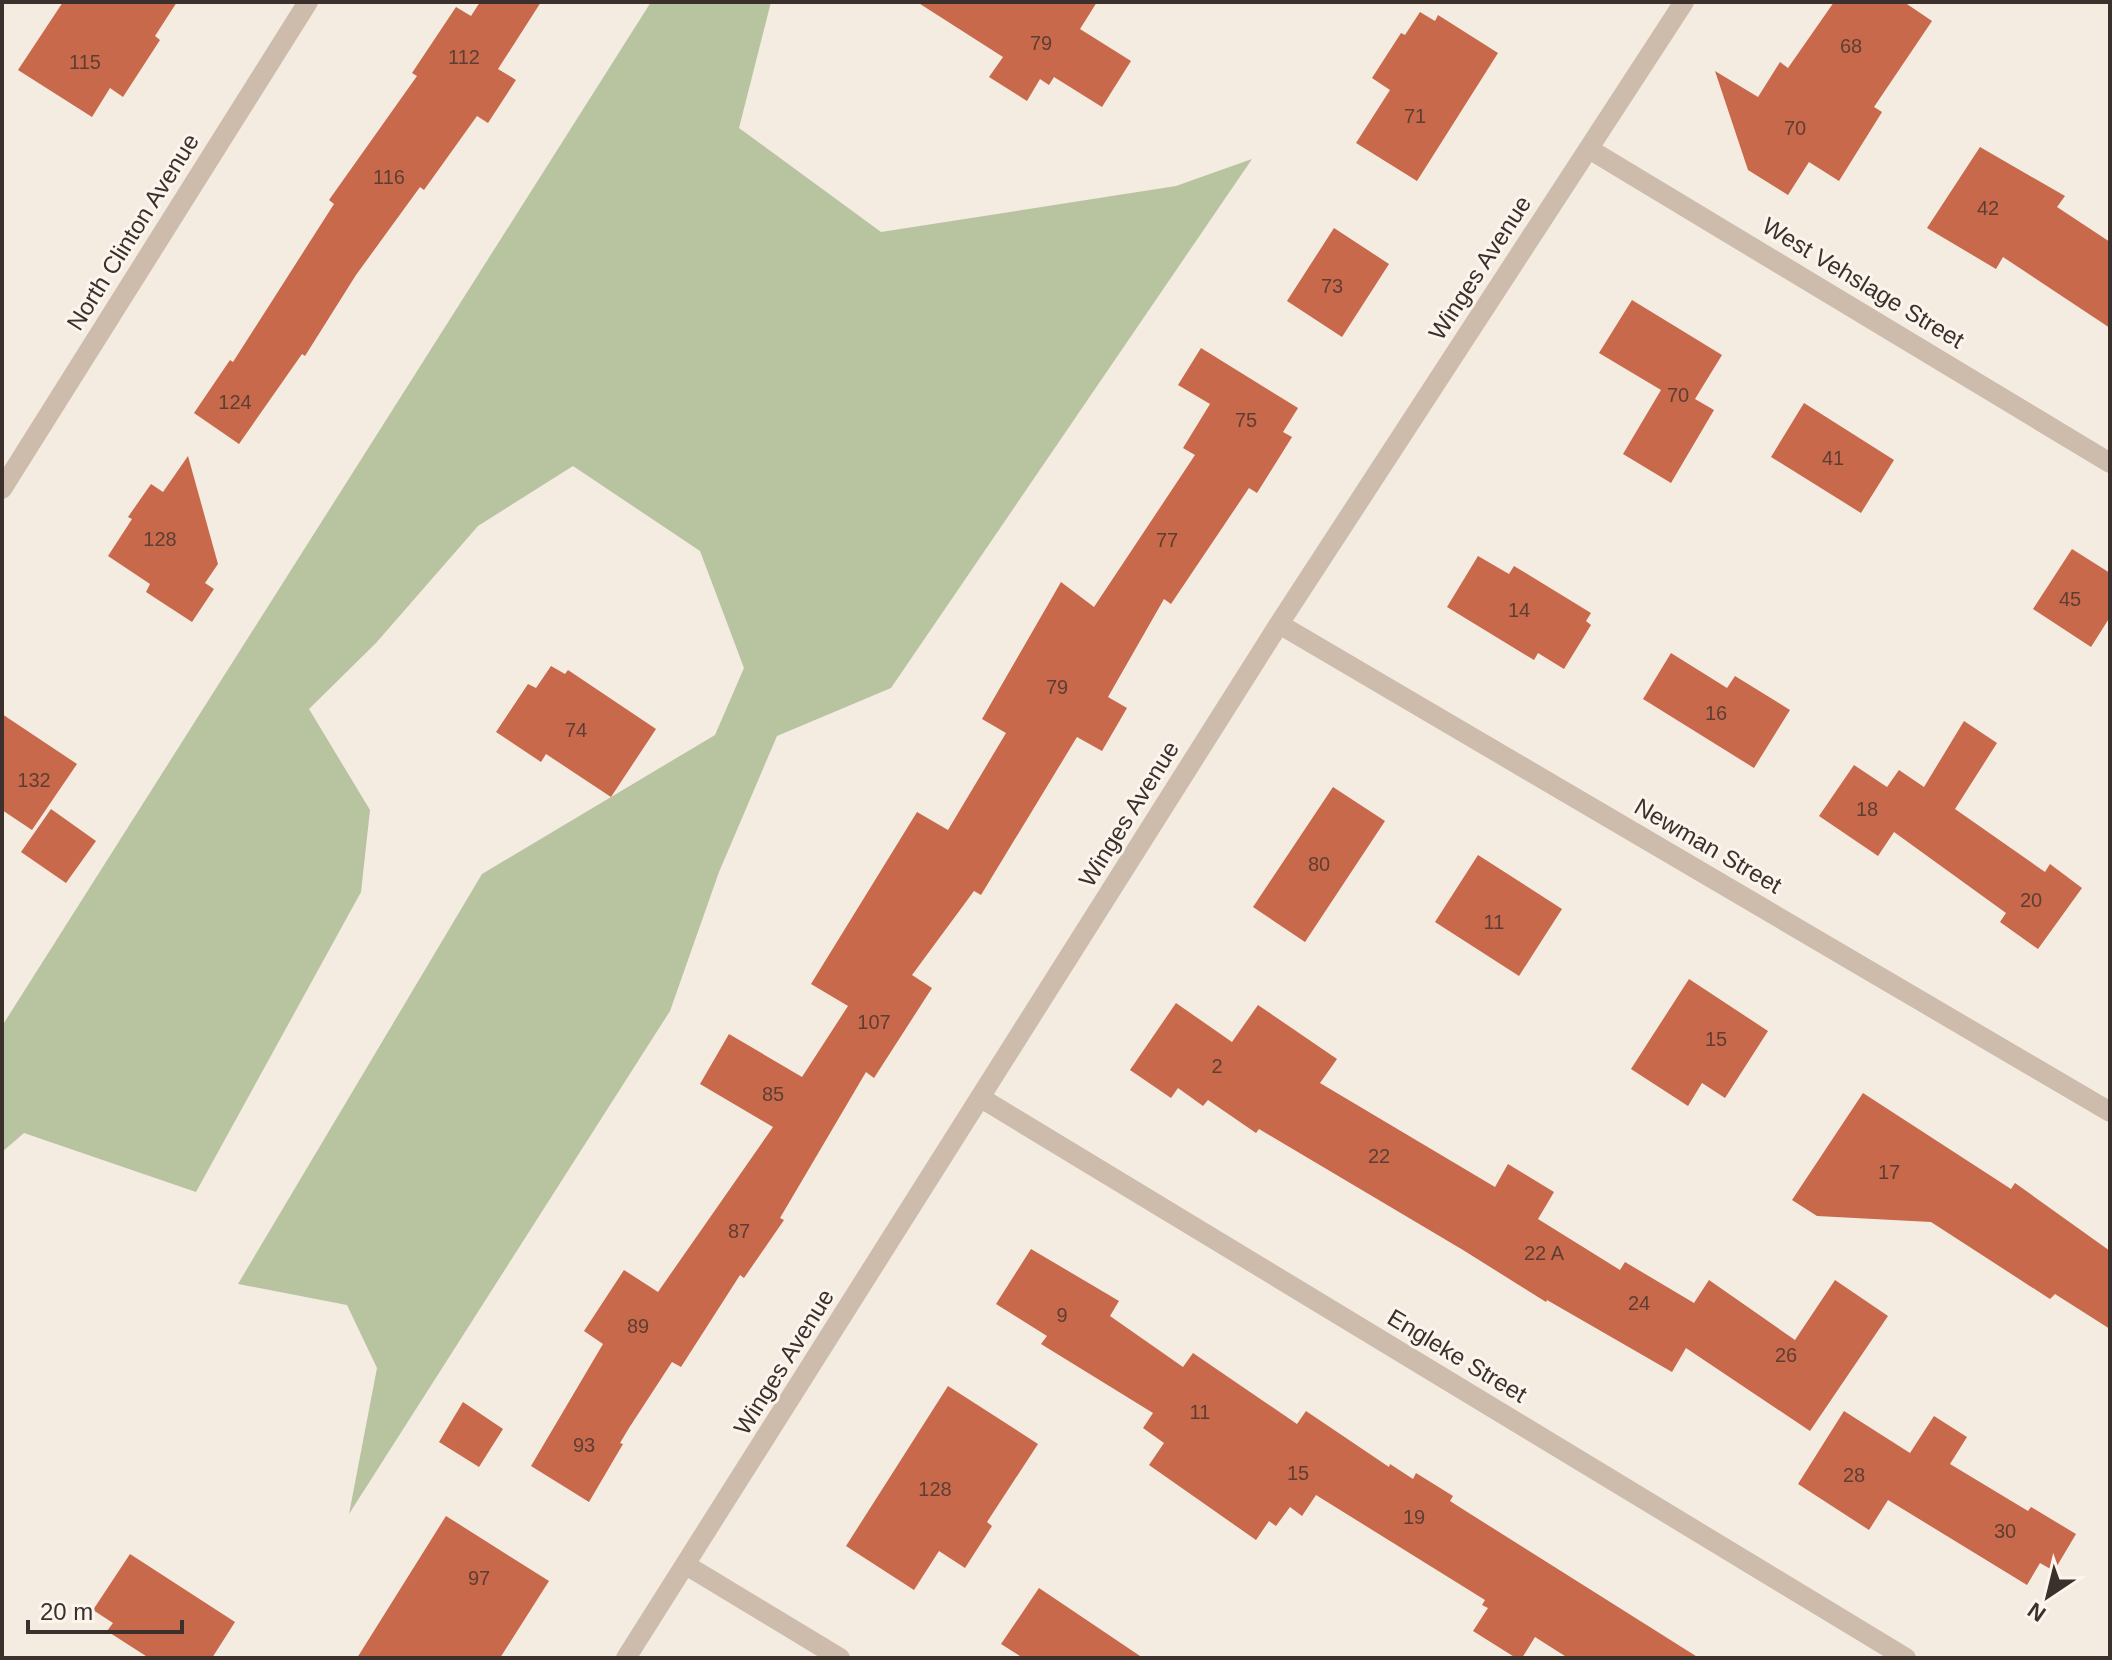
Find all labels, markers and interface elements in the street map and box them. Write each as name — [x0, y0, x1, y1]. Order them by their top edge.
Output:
house number: 79 — [1030, 32, 1052, 54]
house number: 68 — [1840, 35, 1862, 57]
house number: 112 — [448, 46, 480, 68]
house number: 115 — [69, 51, 101, 73]
house number: 71 — [1404, 105, 1426, 127]
house number: 70 — [1784, 117, 1806, 139]
street label: North Clinton Avenue — [61, 129, 204, 335]
house number: 116 — [373, 166, 405, 188]
street label: Winges Avenue — [1423, 191, 1536, 345]
house number: 42 — [1977, 197, 1999, 219]
street label: West Vehslage Street — [1758, 212, 1969, 354]
house number: 73 — [1321, 275, 1343, 297]
house number: 70 — [1667, 384, 1689, 406]
house number: 124 — [218, 391, 252, 413]
house number: 75 — [1235, 409, 1257, 431]
house number: 41 — [1822, 447, 1844, 469]
house number: 128 — [143, 528, 177, 550]
house number: 77 — [1156, 529, 1178, 551]
house number: 45 — [2059, 588, 2081, 610]
house number: 14 — [1508, 599, 1530, 621]
house number: 79 — [1046, 676, 1068, 698]
house number: 16 — [1705, 702, 1727, 724]
house number: 74 — [565, 719, 587, 741]
street label: Winges Avenue — [1073, 736, 1184, 891]
house number: 132 — [17, 769, 51, 791]
street label: Newman Street — [1630, 793, 1787, 899]
house number: 18 — [1856, 798, 1878, 820]
house number: 80 — [1308, 853, 1330, 875]
house number: 20 — [2020, 889, 2042, 911]
house number: 11 — [1484, 911, 1504, 933]
house number: 107 — [857, 1011, 891, 1033]
house number: 15 — [1705, 1028, 1727, 1050]
house number: 2 — [1211, 1055, 1223, 1077]
house number: 85 — [762, 1083, 784, 1105]
house number: 22 — [1368, 1145, 1390, 1167]
house number: 17 — [1878, 1161, 1900, 1183]
house number: 87 — [728, 1220, 750, 1242]
house number: 22 A — [1524, 1242, 1565, 1264]
street label: Winges Avenue — [728, 1284, 839, 1439]
house number: 24 — [1628, 1292, 1650, 1314]
street label: Engleke Street — [1383, 1303, 1532, 1408]
house number: 9 — [1056, 1304, 1068, 1326]
house number: 89 — [627, 1315, 649, 1337]
house number: 26 — [1775, 1344, 1797, 1366]
house number: 11 — [1190, 1401, 1210, 1423]
house number: 93 — [573, 1434, 595, 1456]
house number: 15 — [1287, 1462, 1309, 1484]
house number: 28 — [1843, 1464, 1865, 1486]
house number: 128 — [918, 1478, 952, 1500]
house number: 19 — [1403, 1506, 1425, 1528]
house number: 30 — [1994, 1520, 2016, 1542]
north arrow — [2008, 1556, 2088, 1636]
house number: 97 — [468, 1567, 490, 1589]
scale bar — [28, 1584, 182, 1634]
text: N — [2023, 1597, 2050, 1627]
text: 20 m — [40, 1598, 93, 1625]

